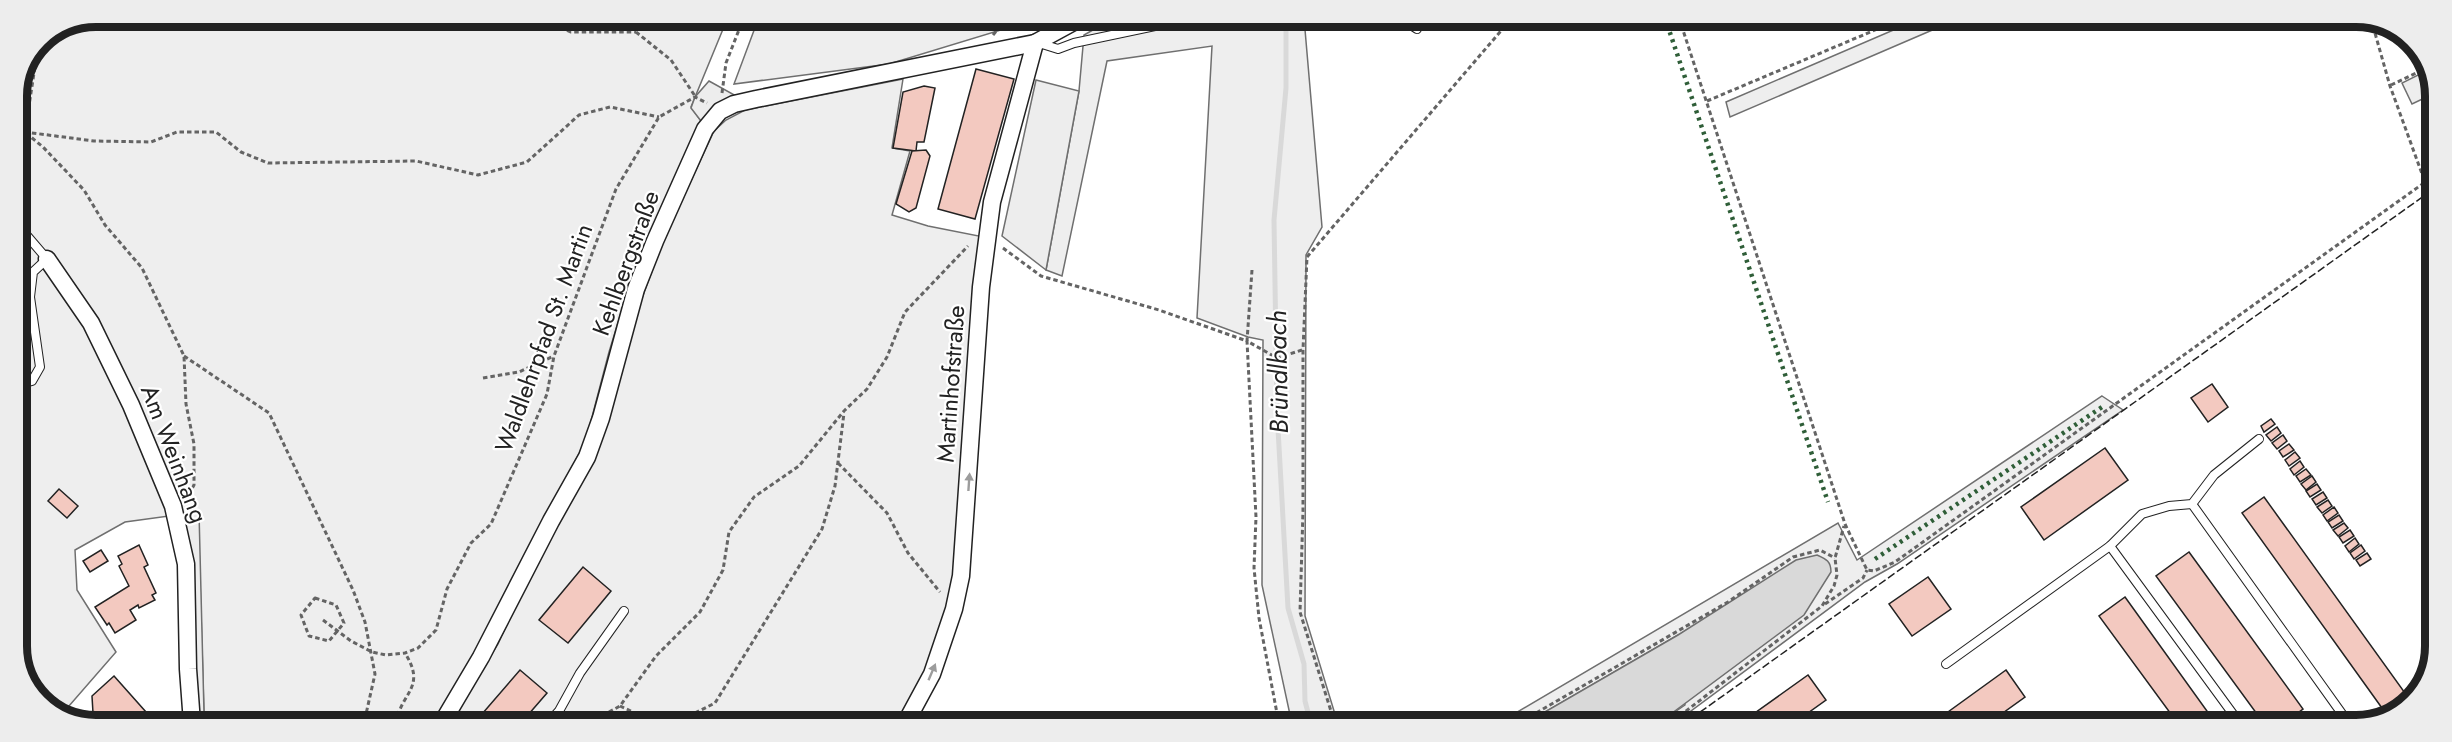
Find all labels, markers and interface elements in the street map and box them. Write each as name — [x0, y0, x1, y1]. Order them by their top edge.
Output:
street label: Kehlbergstraße — [583, 185, 668, 340]
street label: Waldlehrpfad St. Martin — [486, 219, 601, 457]
street label: Martinhofstraße — [928, 304, 973, 464]
water label: Bründlbach — [1258, 310, 1298, 434]
street label: Am Weinhang — [132, 380, 217, 528]
one-way arrow — [964, 472, 973, 491]
one-way arrow — [927, 662, 937, 680]

